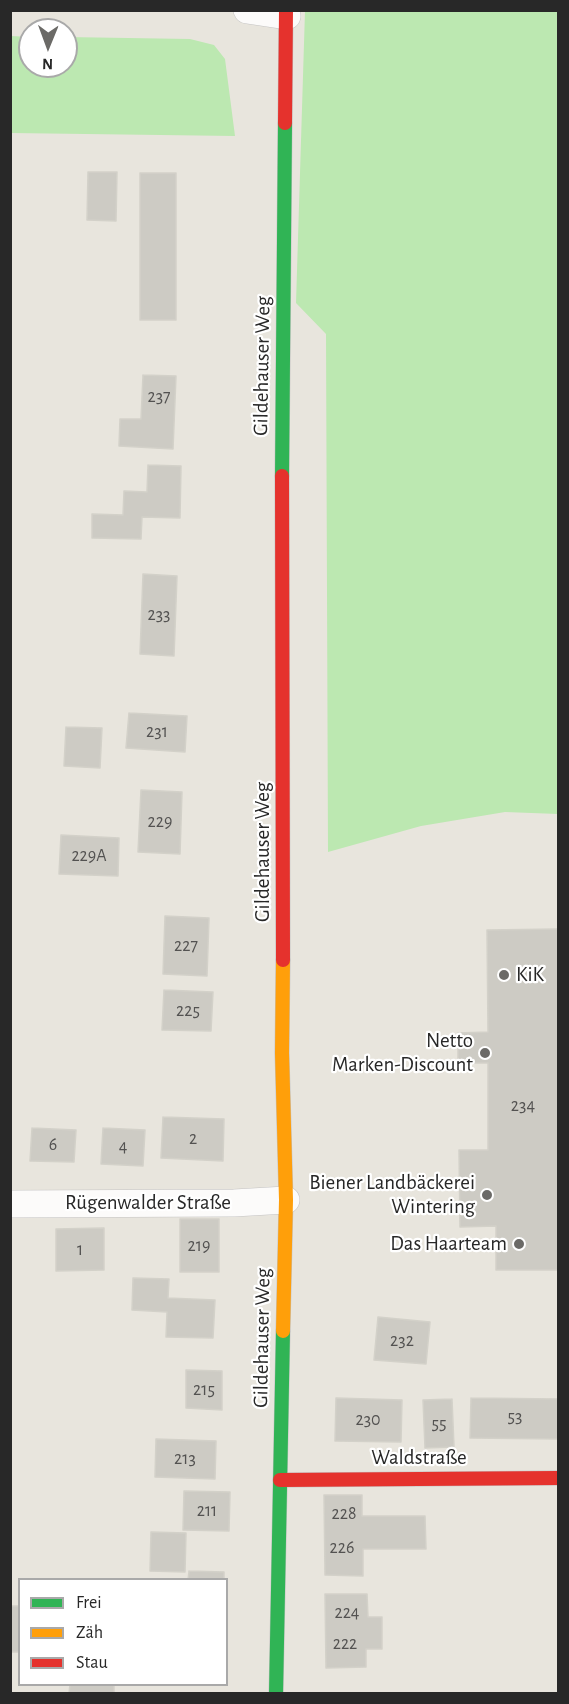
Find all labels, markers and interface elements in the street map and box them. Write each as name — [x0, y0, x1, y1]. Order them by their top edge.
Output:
north arrow — [18, 18, 78, 78]
text: N — [42, 56, 53, 72]
street label: Gildehauser Weg — [248, 296, 276, 436]
house number: 237 — [147, 386, 171, 408]
house number: 233 — [147, 604, 171, 626]
house number: 231 — [146, 721, 168, 743]
street label: Gildehauser Weg — [250, 782, 276, 922]
house number: 229 — [148, 811, 172, 833]
house number: 229A — [71, 845, 107, 867]
house number: 227 — [174, 935, 198, 957]
place label: KiK — [516, 962, 544, 988]
marker: KiK — [497, 968, 511, 982]
house number: 225 — [176, 1000, 200, 1022]
place label: Netto Marken-Discount — [332, 1028, 473, 1078]
marker: Netto Marken-Discount — [478, 1046, 492, 1060]
house number: 234 — [511, 1095, 535, 1117]
house number: 2 — [189, 1128, 197, 1150]
house number: 6 — [49, 1134, 57, 1156]
house number: 4 — [119, 1136, 127, 1158]
place label: Biener Landbäckerei Wintering — [309, 1170, 475, 1220]
marker: Biener Landbäckerei Wintering — [480, 1188, 494, 1202]
street label: Rügenwalder Straße — [65, 1190, 231, 1216]
place label: Das Haarteam — [390, 1231, 507, 1257]
house number: 219 — [188, 1235, 210, 1257]
marker: Das Haarteam — [512, 1237, 526, 1251]
house number: 1 — [77, 1239, 83, 1261]
street label: Gildehauser Weg — [248, 1268, 276, 1408]
house number: 232 — [390, 1330, 414, 1352]
house number: 215 — [193, 1379, 215, 1401]
house number: 53 — [508, 1406, 522, 1428]
house number: 230 — [355, 1409, 381, 1431]
house number: 55 — [431, 1413, 447, 1435]
street label: Waldstraße — [371, 1445, 467, 1471]
house number: 213 — [174, 1448, 196, 1470]
house number: 211 — [197, 1500, 217, 1522]
house number: 228 — [332, 1503, 356, 1525]
house number: 226 — [330, 1537, 354, 1559]
legend — [18, 1578, 228, 1686]
text: Frei — [76, 1594, 102, 1612]
house number: 224 — [334, 1602, 360, 1624]
text: Zäh — [76, 1624, 103, 1642]
house number: 222 — [333, 1633, 357, 1655]
text: Stau — [76, 1654, 108, 1672]

